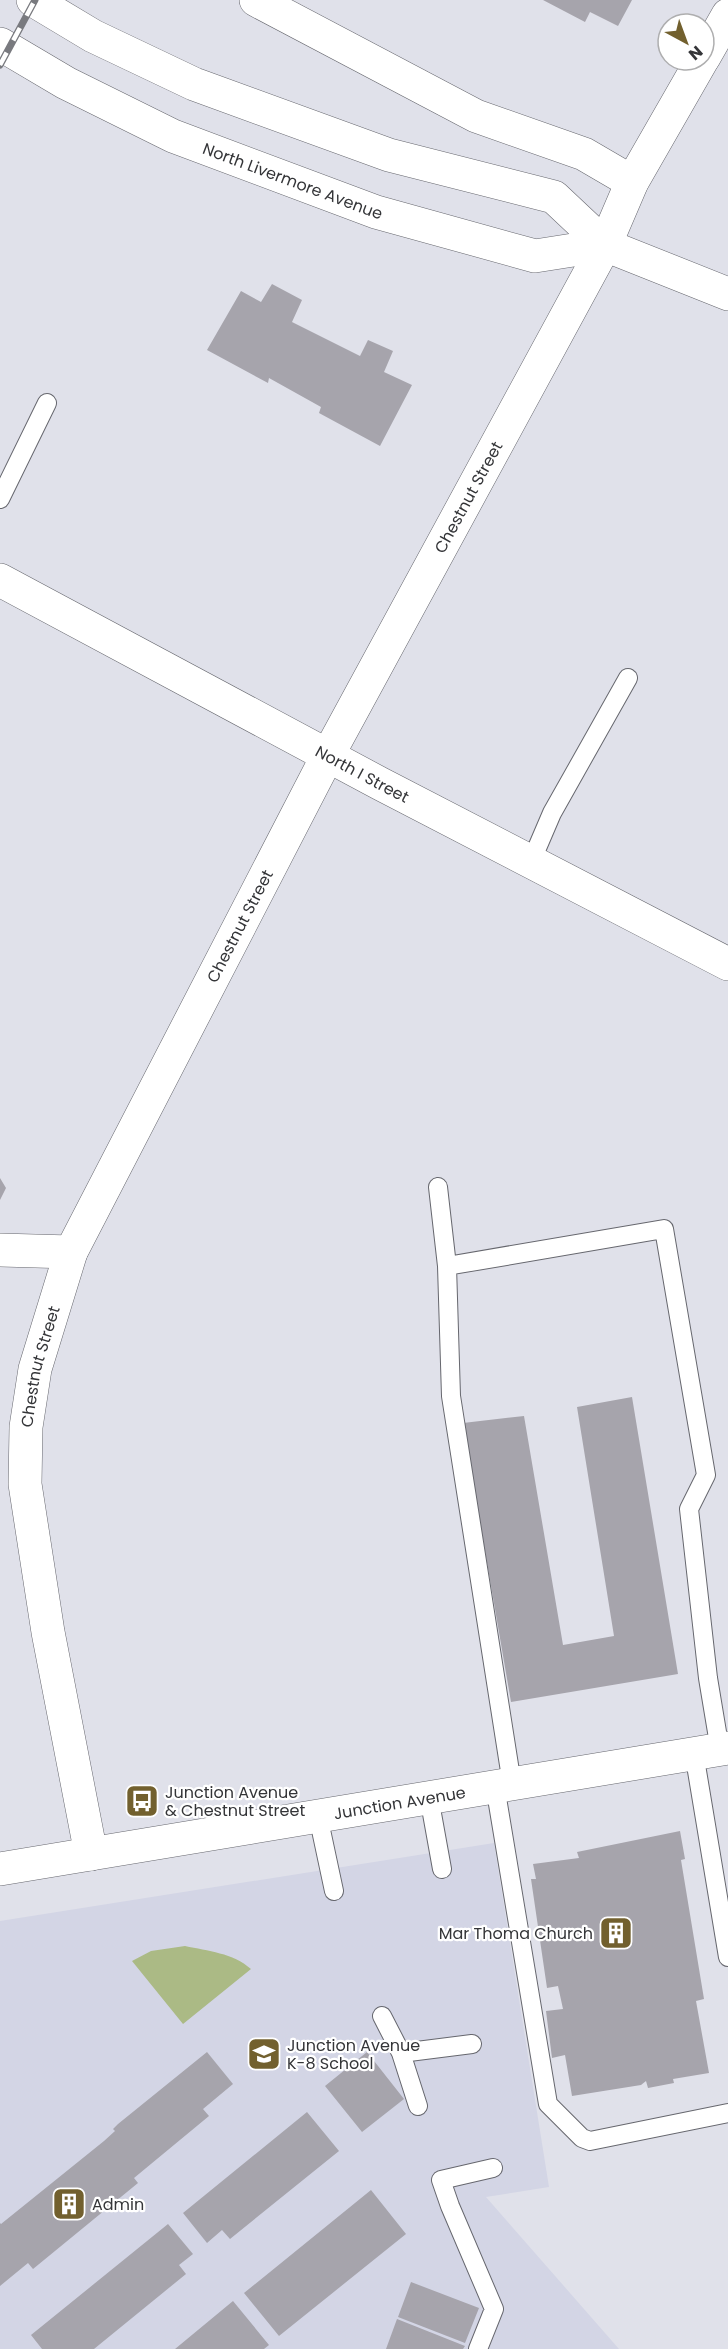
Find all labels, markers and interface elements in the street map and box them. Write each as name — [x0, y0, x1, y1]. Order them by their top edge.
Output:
north arrow — [656, 12, 716, 72]
text: N — [683, 40, 708, 66]
street label: North Livermore Avenue — [199, 137, 385, 225]
street label: Chestnut Street — [429, 437, 508, 557]
street label: North I Street — [311, 740, 413, 809]
street label: Chestnut Street — [201, 866, 279, 987]
street label: Chestnut Street — [15, 1303, 66, 1429]
place label: Junction Avenue & Chestnut Street — [165, 1781, 305, 1822]
street label: Junction Avenue — [332, 1781, 467, 1825]
bus stop icon: Junction Avenue & Chestnut Street — [124, 1783, 160, 1819]
building icon: Mar Thoma Church — [598, 1915, 634, 1951]
place label: Mar Thoma Church — [439, 1922, 593, 1945]
place label: Junction Avenue K-8 School — [287, 2034, 420, 2075]
school or university icon: Junction Avenue K-8 School — [246, 2036, 282, 2072]
building icon: Admin — [51, 2186, 87, 2222]
place label: Admin — [92, 2193, 144, 2216]

